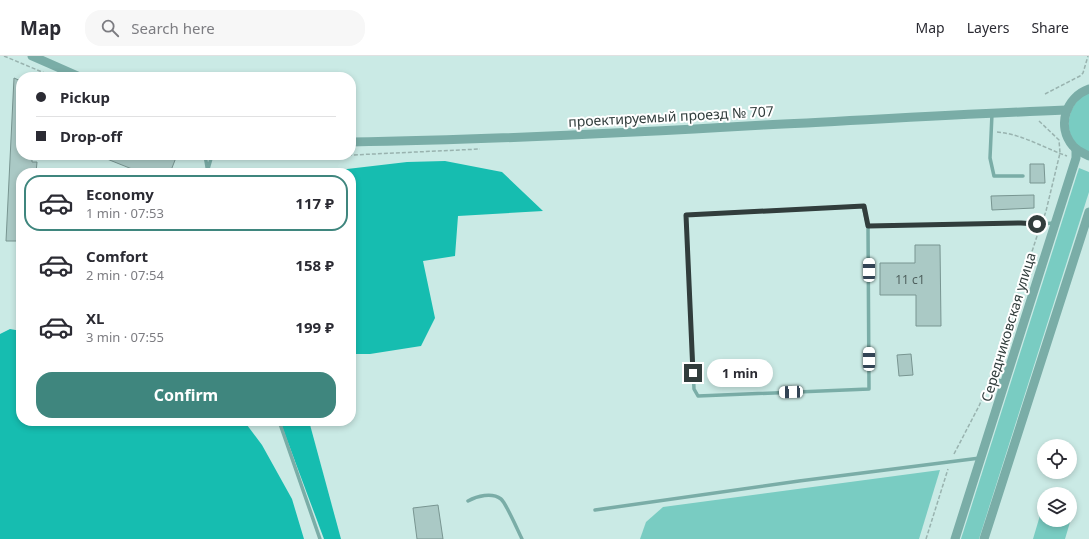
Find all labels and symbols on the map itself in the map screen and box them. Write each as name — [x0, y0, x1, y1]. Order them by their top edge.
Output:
street label: проектируемый проезд № 707 — [568, 101, 774, 131]
route start — [1028, 215, 1046, 233]
street label: Середниковская улица — [976, 250, 1040, 404]
car — [863, 258, 875, 282]
house number: 11 с1 — [895, 271, 925, 288]
car — [863, 347, 875, 371]
callout: 1 min — [707, 359, 773, 387]
route end — [684, 364, 702, 382]
car — [779, 386, 803, 398]

